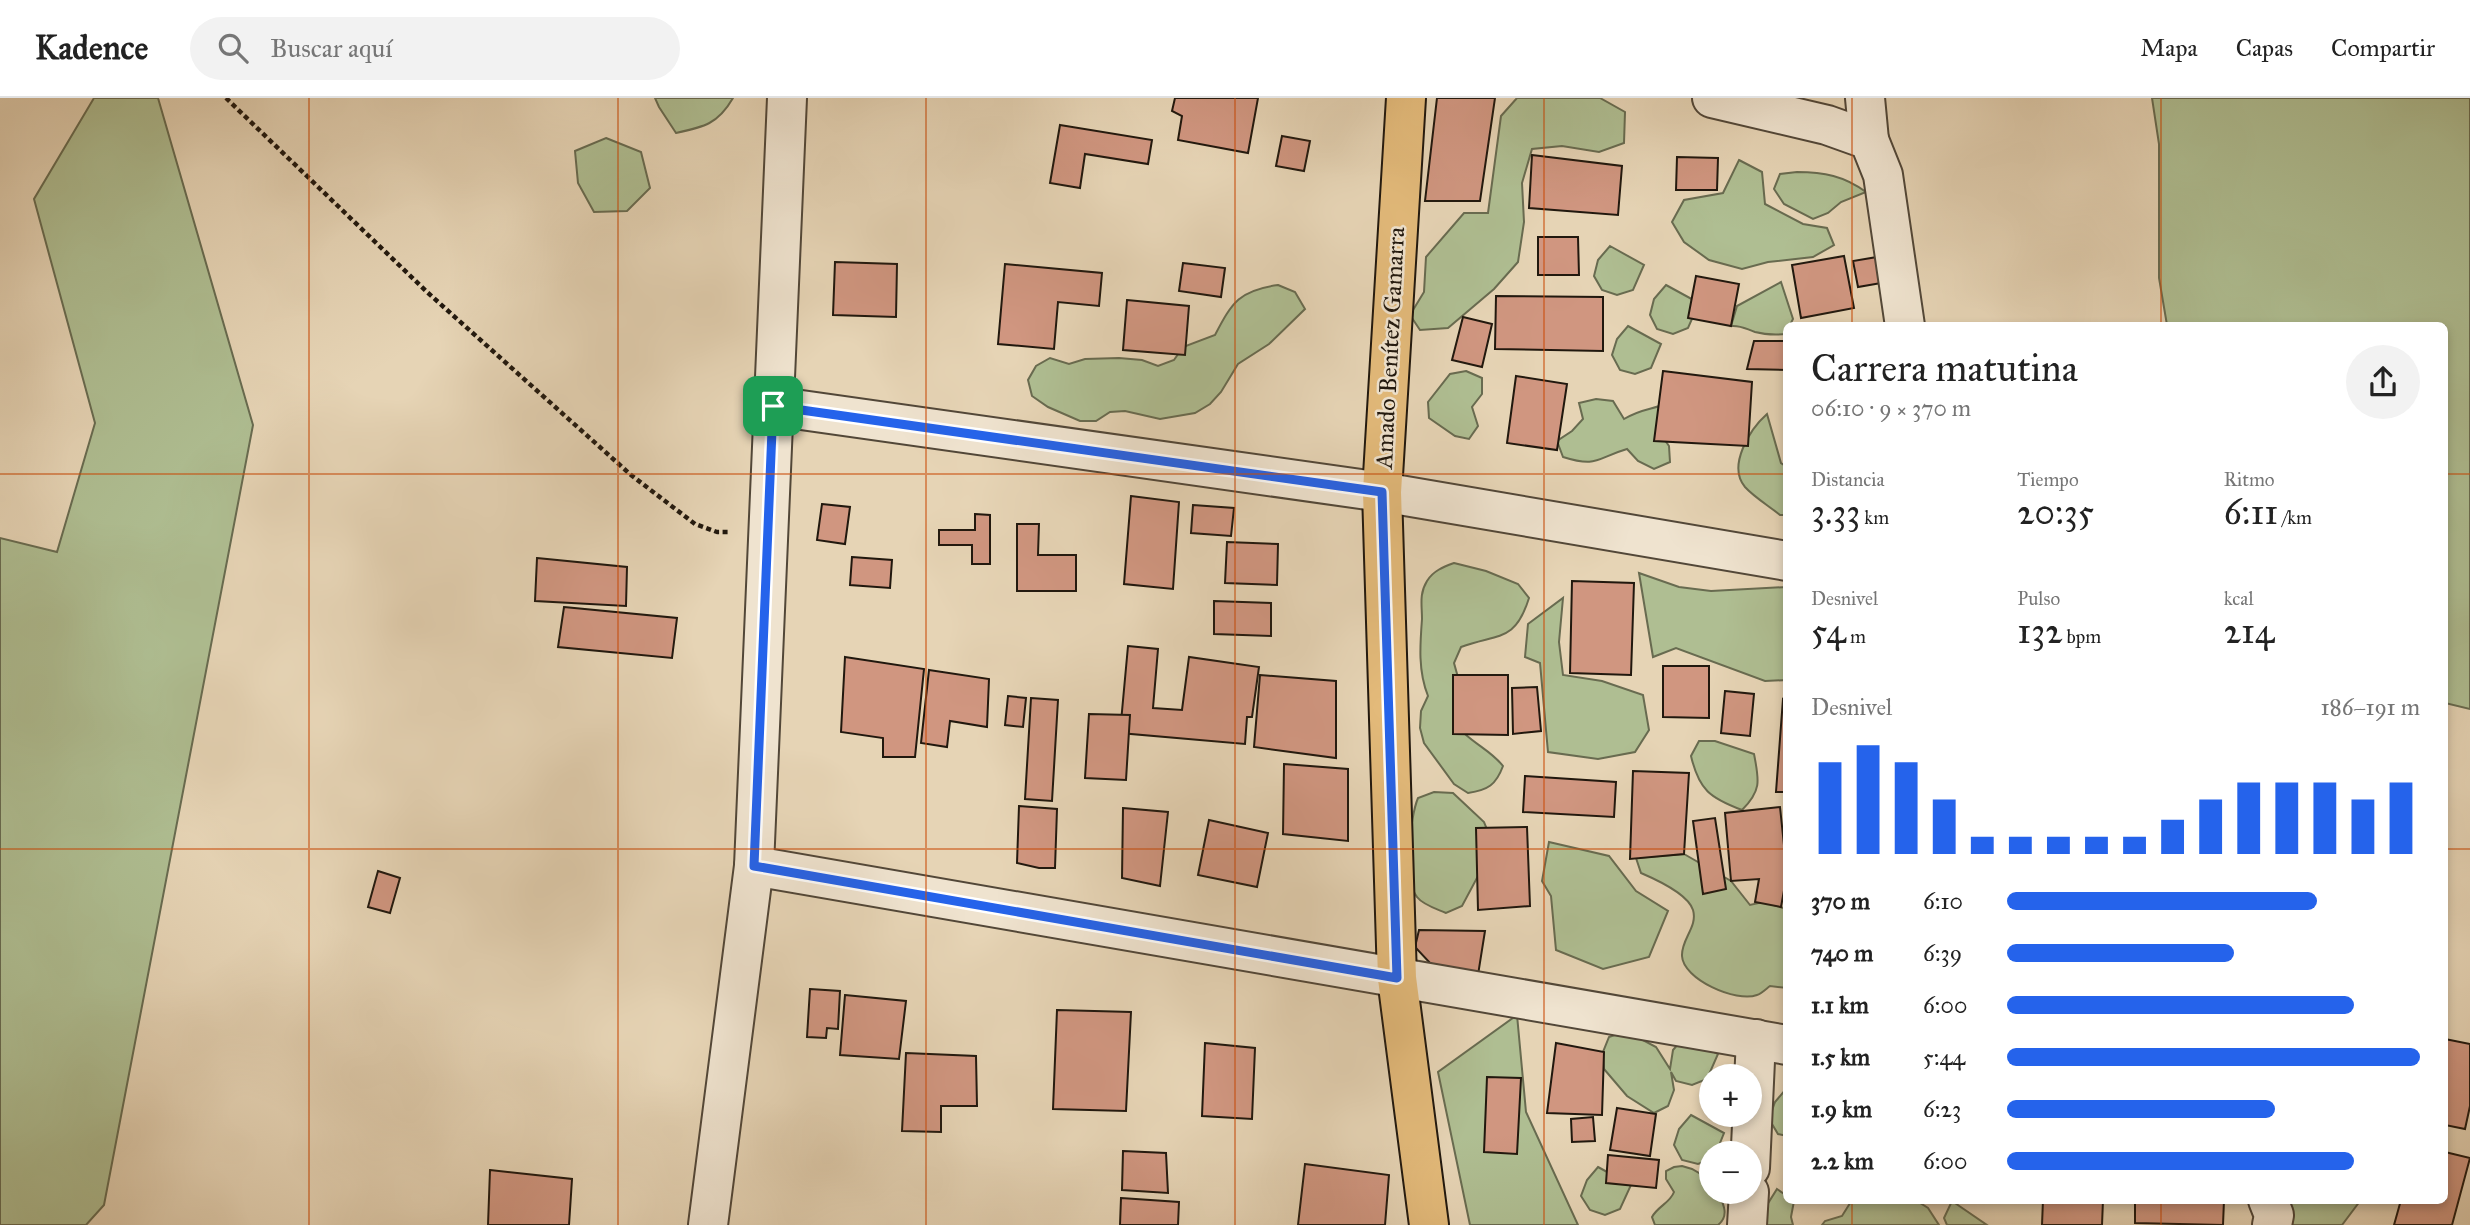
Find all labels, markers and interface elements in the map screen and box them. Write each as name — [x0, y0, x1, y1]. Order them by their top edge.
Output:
search box — [190, 17, 680, 80]
text: Kadence — [35, 28, 148, 68]
icon: search — [214, 29, 252, 67]
text: Buscar aquí — [270, 32, 392, 64]
text: Mapa — [2141, 33, 2198, 63]
text: Capas — [2236, 33, 2293, 63]
text: Compartir — [2331, 33, 2435, 63]
street label: Amado Benítez Gamarra — [1369, 225, 1411, 471]
text: Carrera matutina — [1811, 345, 2078, 391]
button: share — [2346, 345, 2420, 419]
pin — [743, 376, 803, 436]
icon: arrive — [754, 387, 792, 425]
text: 06:10 · 9 × 370 m — [1811, 394, 1971, 422]
text: Distancia — [1811, 468, 1884, 491]
text: Tiempo — [2017, 468, 2079, 491]
text: Ritmo — [2224, 468, 2275, 491]
text: 3.33 — [1811, 491, 1860, 534]
text: 20:35 — [2017, 491, 2094, 534]
text: 6:11 — [2224, 491, 2278, 534]
text: km — [1860, 506, 1889, 529]
text: /km — [2278, 506, 2312, 529]
text: Desnivel — [1811, 587, 1878, 610]
text: Pulso — [2017, 587, 2060, 610]
text: kcal — [2224, 587, 2254, 610]
text: 54 — [1811, 610, 1846, 653]
text: 132 — [2017, 610, 2062, 653]
text: 214 — [2224, 610, 2274, 653]
text: m — [1846, 625, 1866, 648]
text: bpm — [2062, 625, 2101, 648]
text: Desnivel — [1811, 693, 1892, 721]
text: 186–191 m — [2320, 693, 2420, 721]
text: 370 m — [1811, 887, 1870, 915]
text: 6:10 — [1923, 887, 1963, 915]
text: 740 m — [1811, 939, 1873, 967]
text: 6:39 — [1923, 939, 1962, 967]
text: 1.1 km — [1811, 991, 1869, 1019]
text: 6:00 — [1923, 991, 1967, 1019]
text: 1.5 km — [1811, 1043, 1870, 1071]
text: 5:44 — [1923, 1043, 1965, 1071]
map controls — [1699, 1064, 1762, 1204]
button: + — [1699, 1064, 1762, 1127]
text: 1.9 km — [1811, 1095, 1872, 1123]
text: 6:23 — [1923, 1095, 1961, 1123]
button: − — [1699, 1141, 1762, 1204]
text: 2.2 km — [1811, 1147, 1874, 1175]
text: 6:00 — [1923, 1147, 1967, 1175]

